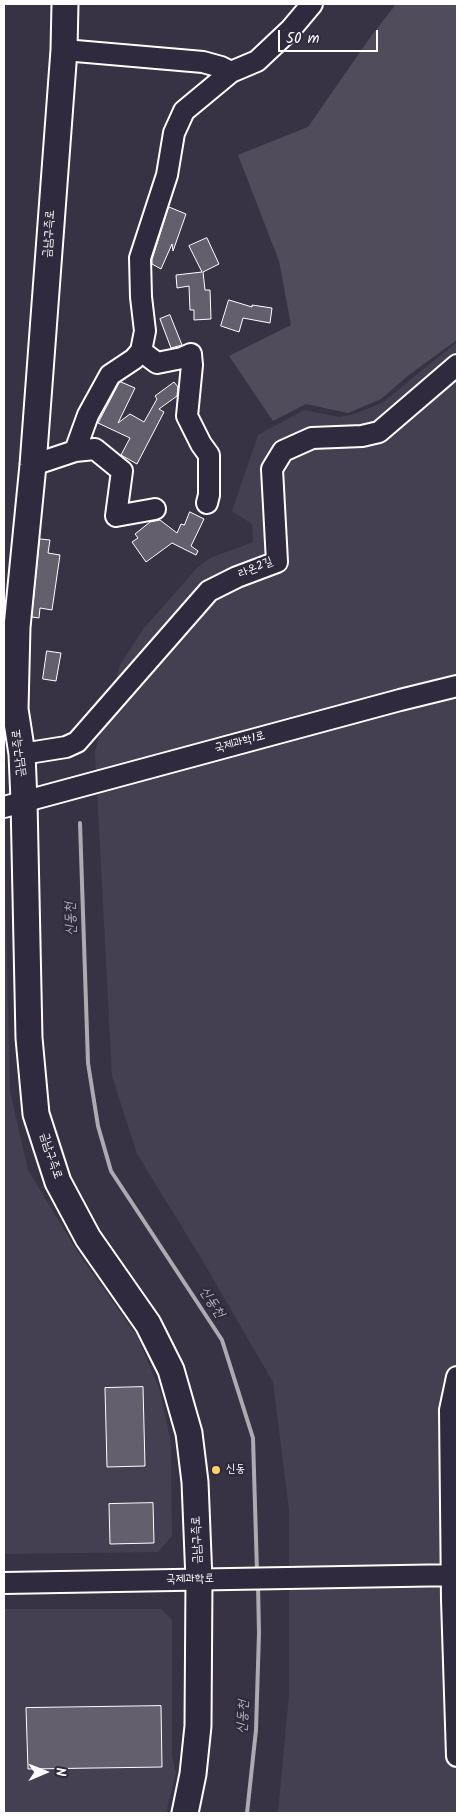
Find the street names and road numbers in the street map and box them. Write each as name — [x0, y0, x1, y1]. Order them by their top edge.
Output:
street label: 금남구즉로 — [41, 209, 59, 259]
street label: 라온2길 — [237, 555, 275, 583]
street label: 금남구즉로 — [10, 728, 30, 778]
street label: 국제과학1로 — [213, 729, 267, 757]
street label: 금남구즉로 — [36, 1131, 64, 1181]
street label: 금남구즉로 — [190, 1516, 206, 1564]
street label: 국제과학로 — [166, 1572, 214, 1588]

